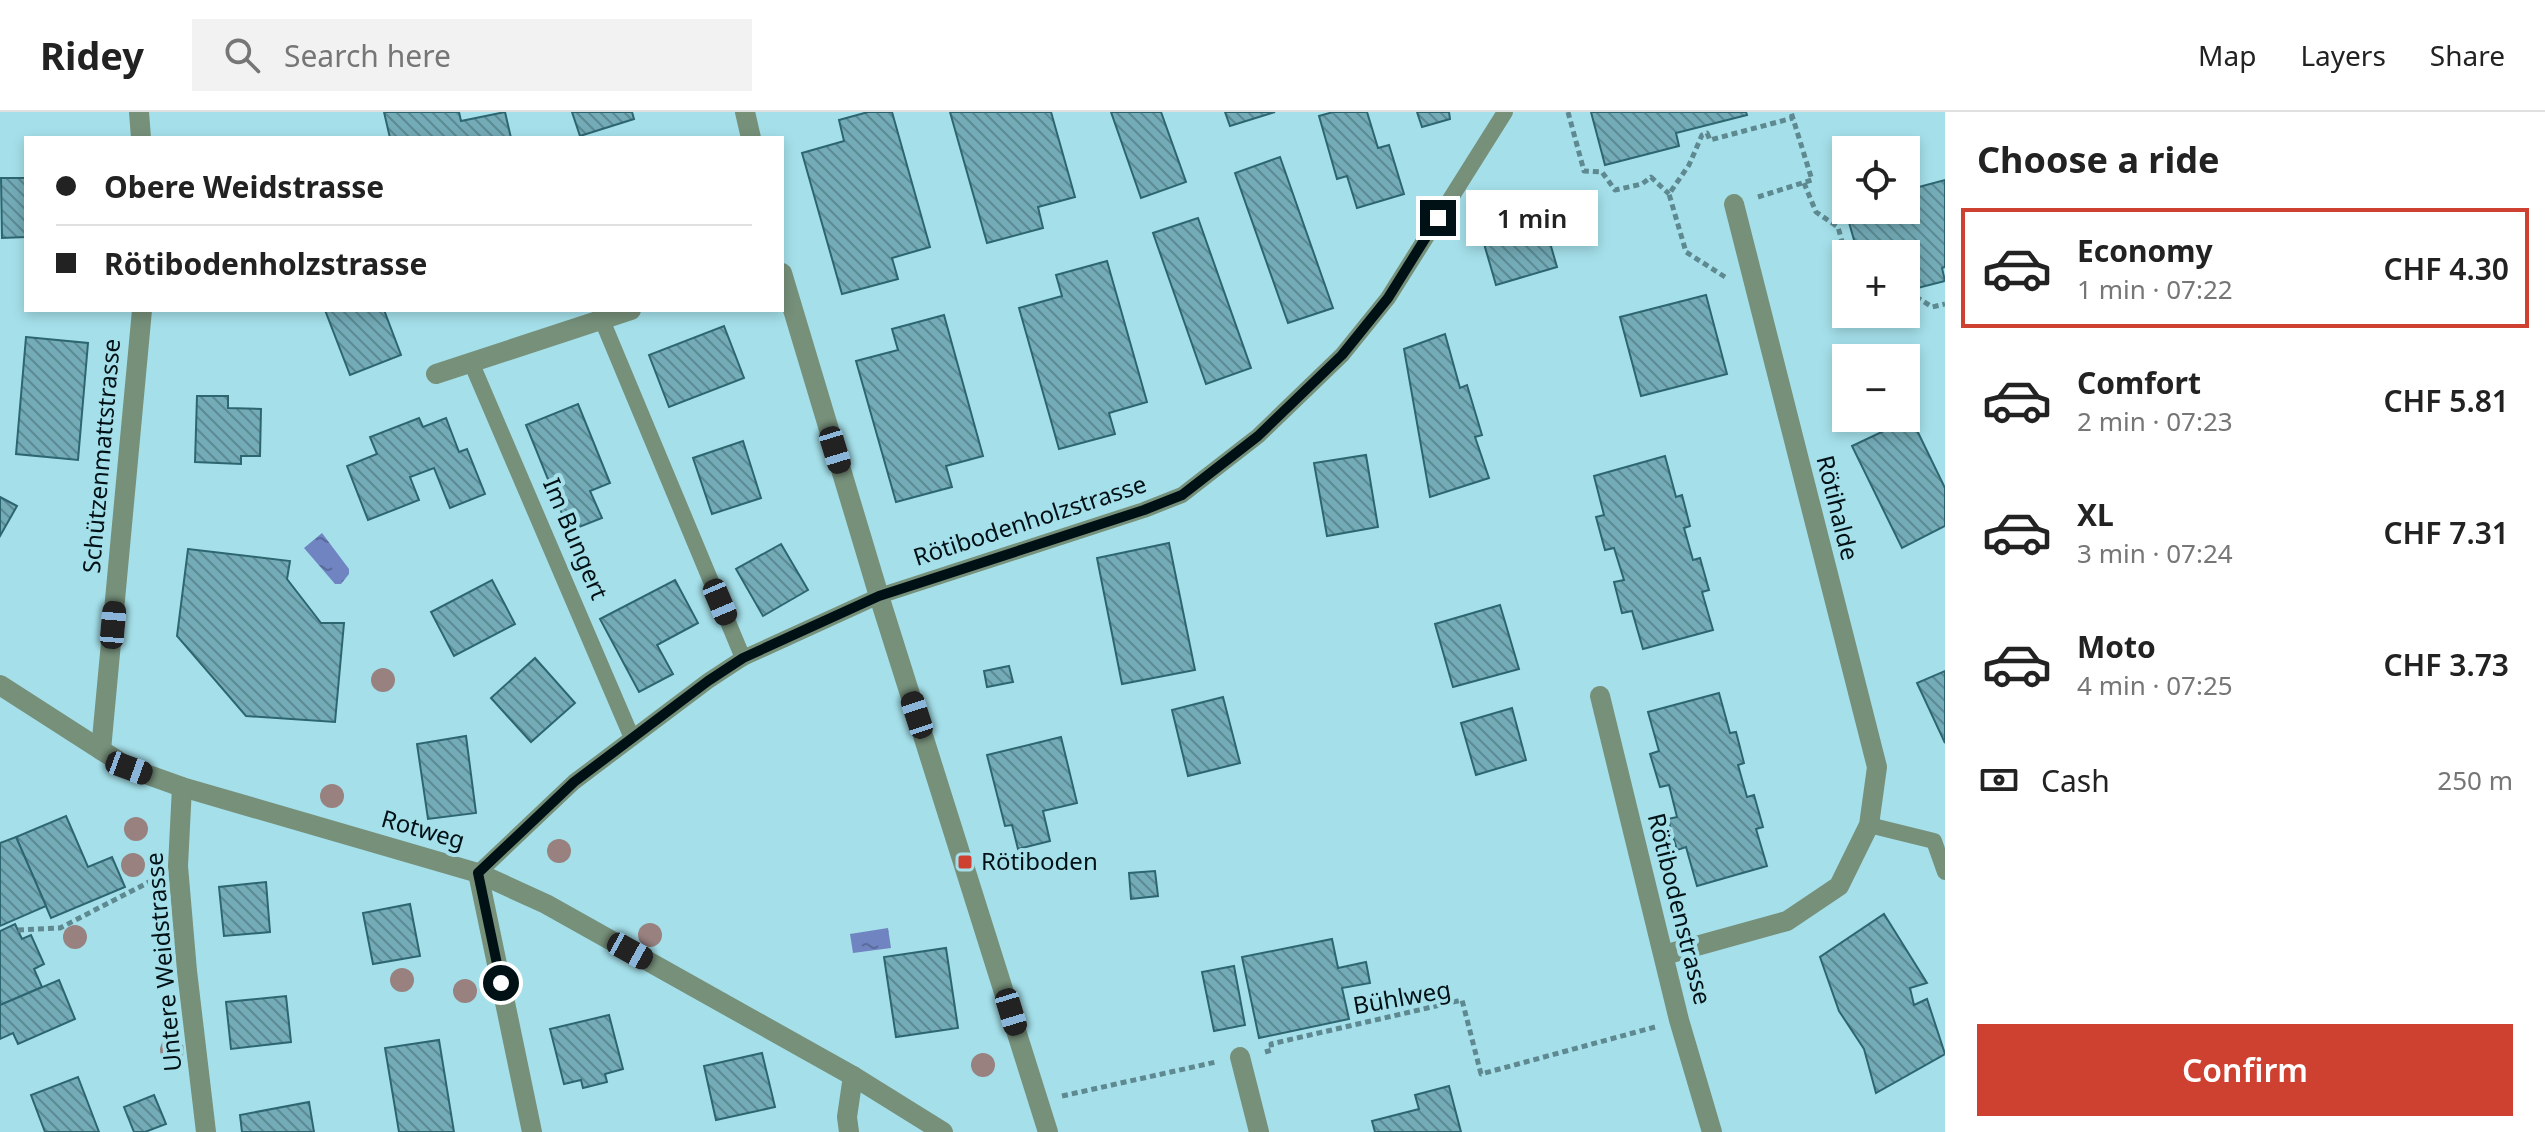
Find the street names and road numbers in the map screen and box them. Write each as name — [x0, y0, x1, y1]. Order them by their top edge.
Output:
street label: Schützenmattstrasse — [74, 337, 127, 575]
street label: Rötihalde — [1809, 452, 1867, 564]
street label: Rötibodenholzstrasse — [909, 466, 1150, 573]
street label: Im Bungert — [536, 473, 617, 605]
street label: Rotweg — [378, 801, 469, 856]
street label: Rötibodenstrasse — [1641, 809, 1720, 1008]
street label: Untere Weidstrasse — [136, 851, 189, 1073]
street label: Bühlweg — [1350, 972, 1453, 1021]

